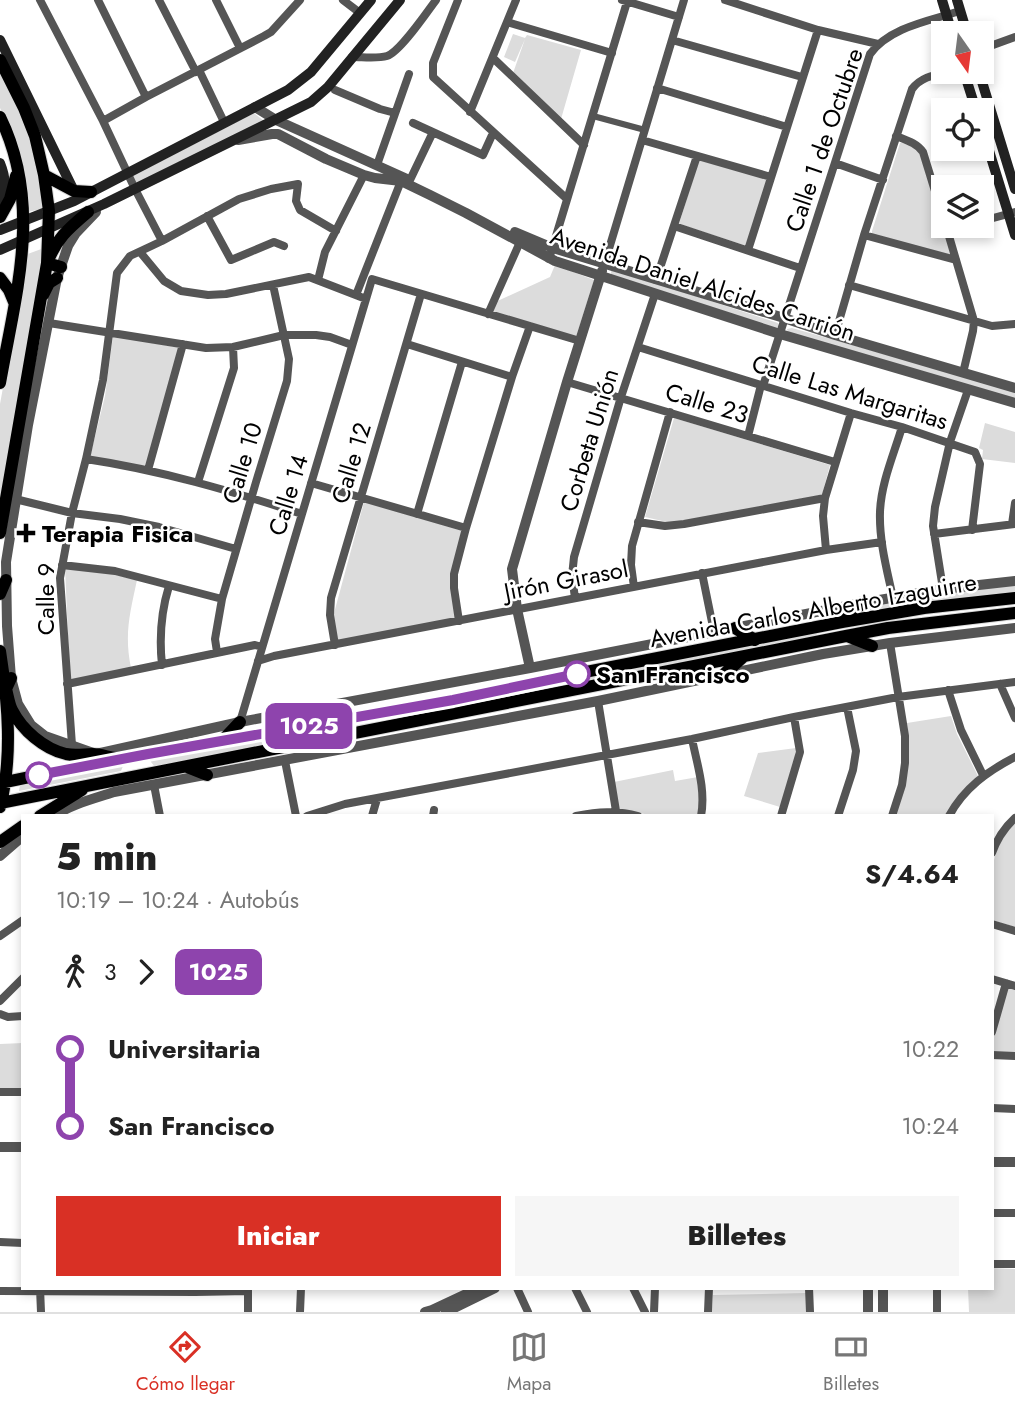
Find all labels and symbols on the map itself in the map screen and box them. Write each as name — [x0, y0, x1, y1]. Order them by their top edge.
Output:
north arrow — [931, 21, 994, 84]
street label: Calle 1 de Octubre — [776, 43, 872, 237]
street label: Avenida Daniel Alcides Carrión — [546, 218, 860, 350]
street label: Calle Las Margaritas — [748, 346, 952, 438]
street label: Corbeta Unión — [551, 364, 627, 516]
street label: Calle 23 — [661, 374, 753, 432]
street label: Calle 10 — [213, 418, 271, 508]
street label: Calle 12 — [322, 418, 380, 508]
street label: Calle 14 — [259, 450, 317, 540]
place label: Terapia Fisica — [42, 516, 193, 551]
marker: Terapia Fisica — [16, 523, 36, 543]
street label: Jirón Girasol — [498, 551, 631, 610]
street label: Calle 9 — [28, 563, 63, 635]
street label: Avenida Carlos Alberto Izaguirre — [647, 564, 979, 656]
place label: San Francisco — [596, 657, 750, 692]
marker: San Francisco — [564, 661, 590, 687]
line badge: 1025 — [260, 703, 358, 749]
unlabelled marker — [26, 762, 52, 788]

